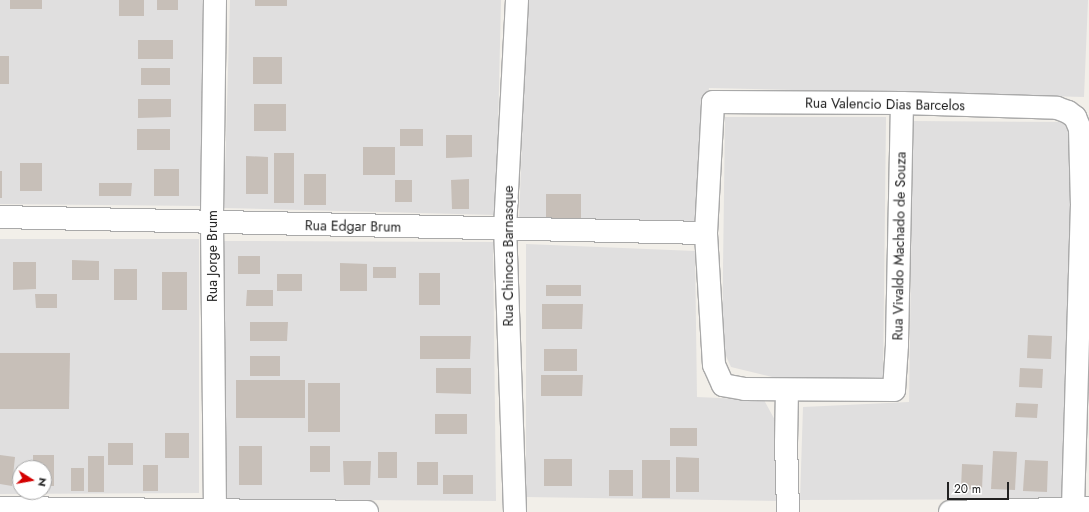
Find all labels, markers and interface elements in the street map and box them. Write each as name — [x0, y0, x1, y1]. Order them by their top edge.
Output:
street label: Rua Valencio Dias Barcelos — [805, 94, 965, 114]
street label: Rua Vivaldo Machado de Souza — [889, 151, 909, 341]
street label: Rua Chinoca Barnasque — [500, 186, 516, 326]
street label: Rua Jorge Brum — [204, 210, 220, 302]
street label: Rua Edgar Brum — [305, 217, 401, 235]
north arrow — [12, 460, 52, 500]
scale bar — [949, 474, 1011, 500]
text: N — [34, 476, 51, 488]
text: 20 m — [954, 480, 981, 498]

